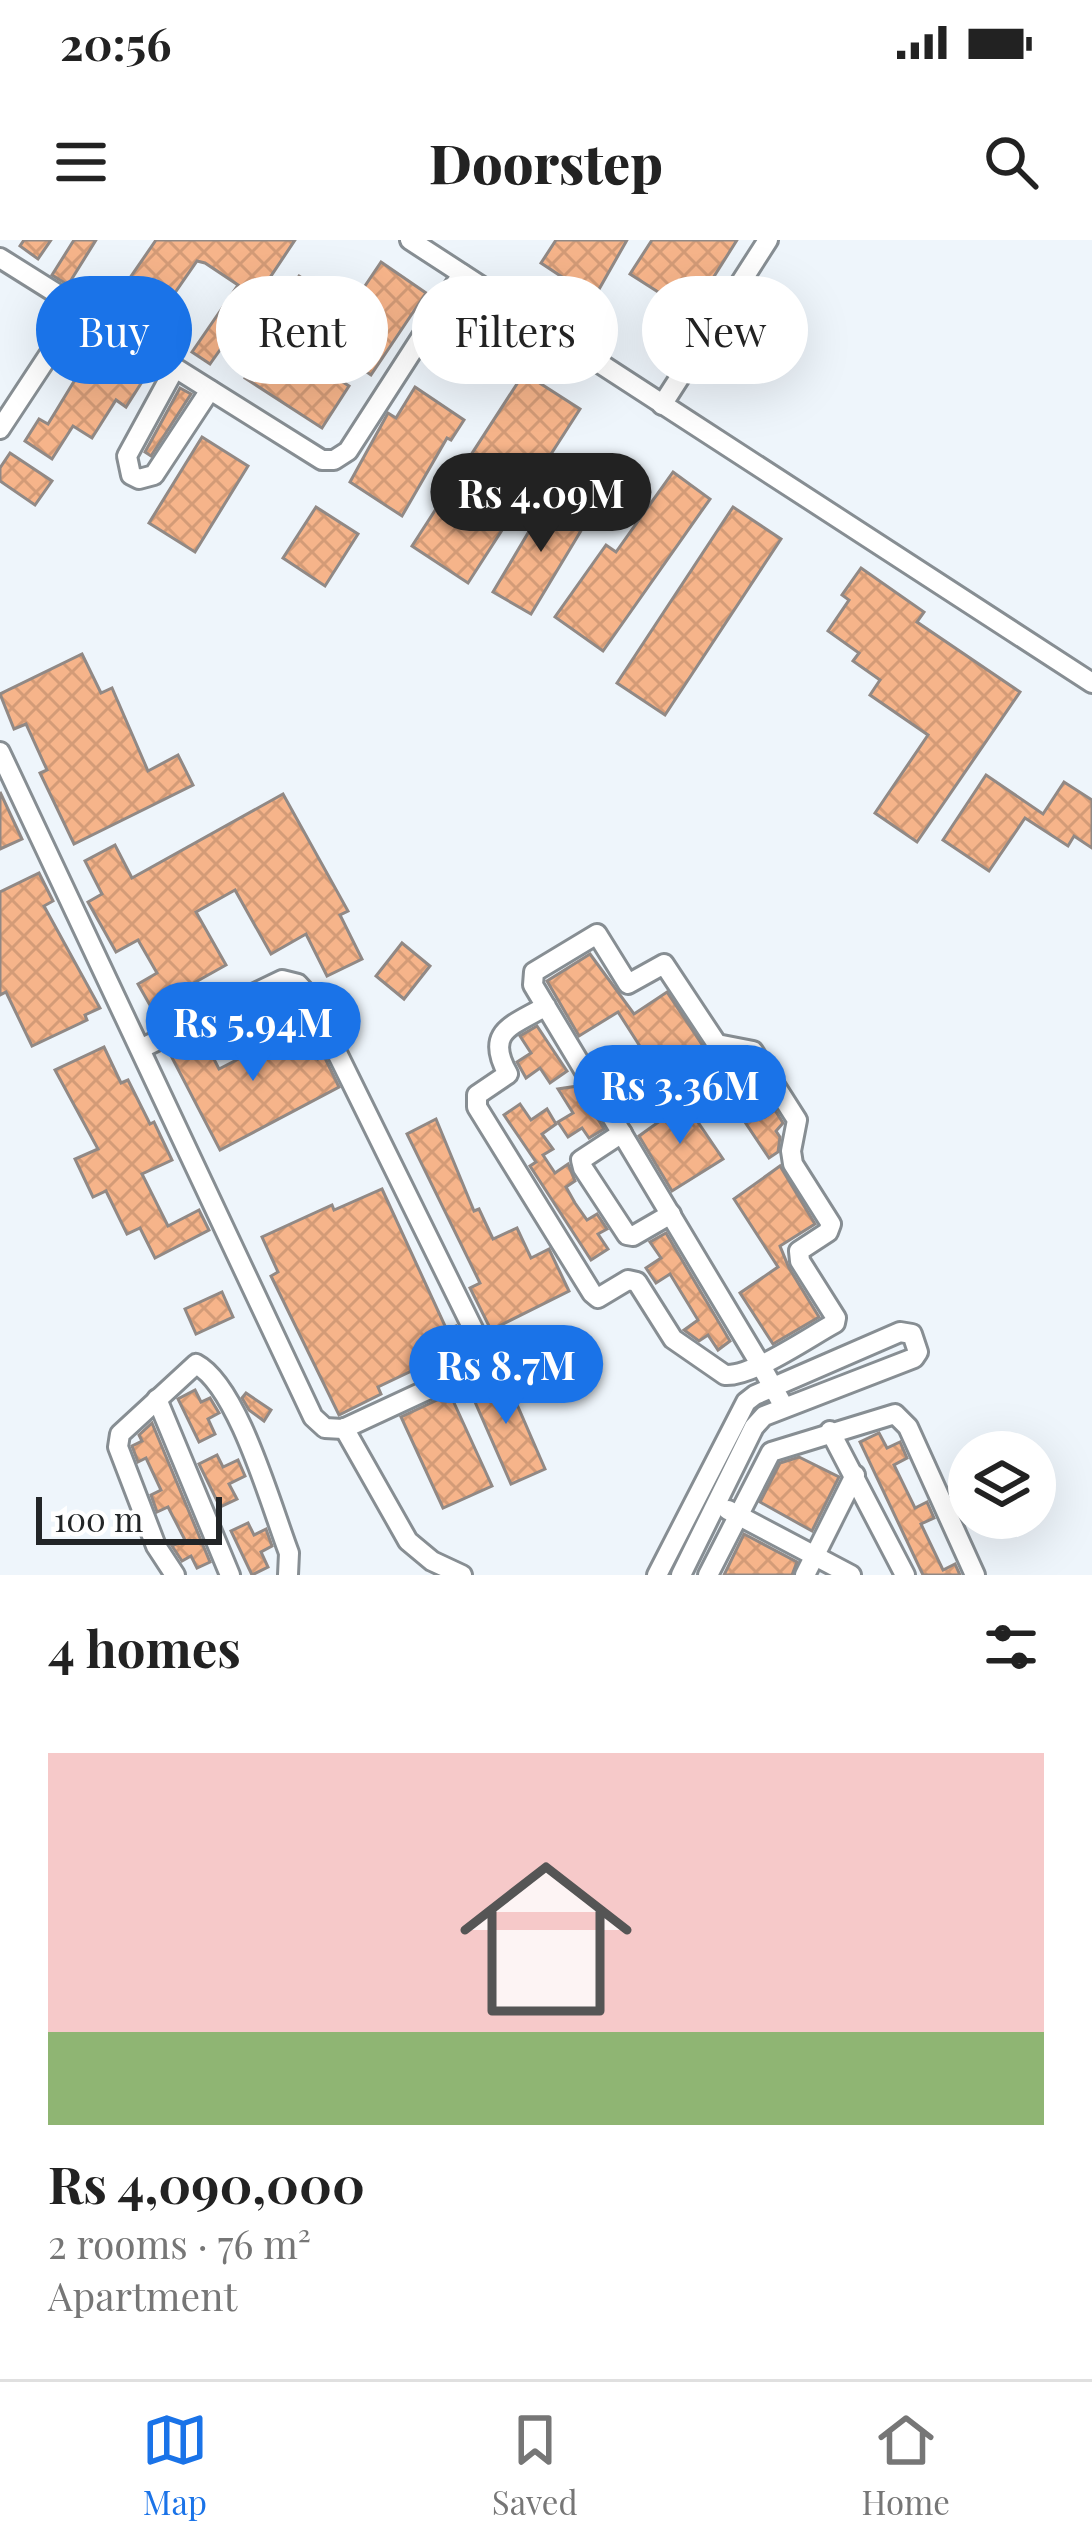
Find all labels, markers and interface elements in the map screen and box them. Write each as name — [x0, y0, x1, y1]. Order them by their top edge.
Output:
text: 20:56 — [60, 12, 172, 72]
text: Doorstep — [429, 126, 663, 198]
icon: menu — [48, 129, 114, 195]
icon: search — [978, 129, 1044, 195]
chip: Buy — [36, 276, 192, 384]
chip: Rent — [216, 276, 388, 384]
chip: Filters — [412, 276, 618, 384]
chip: New — [642, 276, 808, 384]
pin: Rs 4.09M — [417, 453, 665, 555]
text: Rs 4.09M — [457, 466, 625, 518]
pin: Rs 5.94M — [129, 982, 377, 1084]
text: Rs 5.94M — [173, 995, 333, 1047]
pin: Rs 3.36M — [556, 1045, 804, 1147]
text: Rs 3.36M — [600, 1058, 760, 1110]
pin: Rs 8.7M — [395, 1325, 617, 1427]
text: Rs 8.7M — [436, 1338, 576, 1390]
map controls — [948, 1431, 1056, 1539]
button: layers — [948, 1431, 1056, 1539]
scale bar — [36, 1491, 222, 1544]
text: 100 m — [54, 1496, 143, 1540]
text: 4 homes — [48, 1613, 241, 1681]
icon: filters — [978, 1614, 1044, 1680]
icon: home — [438, 1831, 654, 2047]
text: Rs 4,090,000 — [48, 2149, 365, 2217]
text: 2 rooms · 76 m² — [48, 2217, 311, 2269]
text: Apartment — [48, 2269, 237, 2321]
tab: Map — [142, 2407, 208, 2523]
tab: Saved — [492, 2407, 578, 2523]
tab: Home — [862, 2407, 950, 2523]

